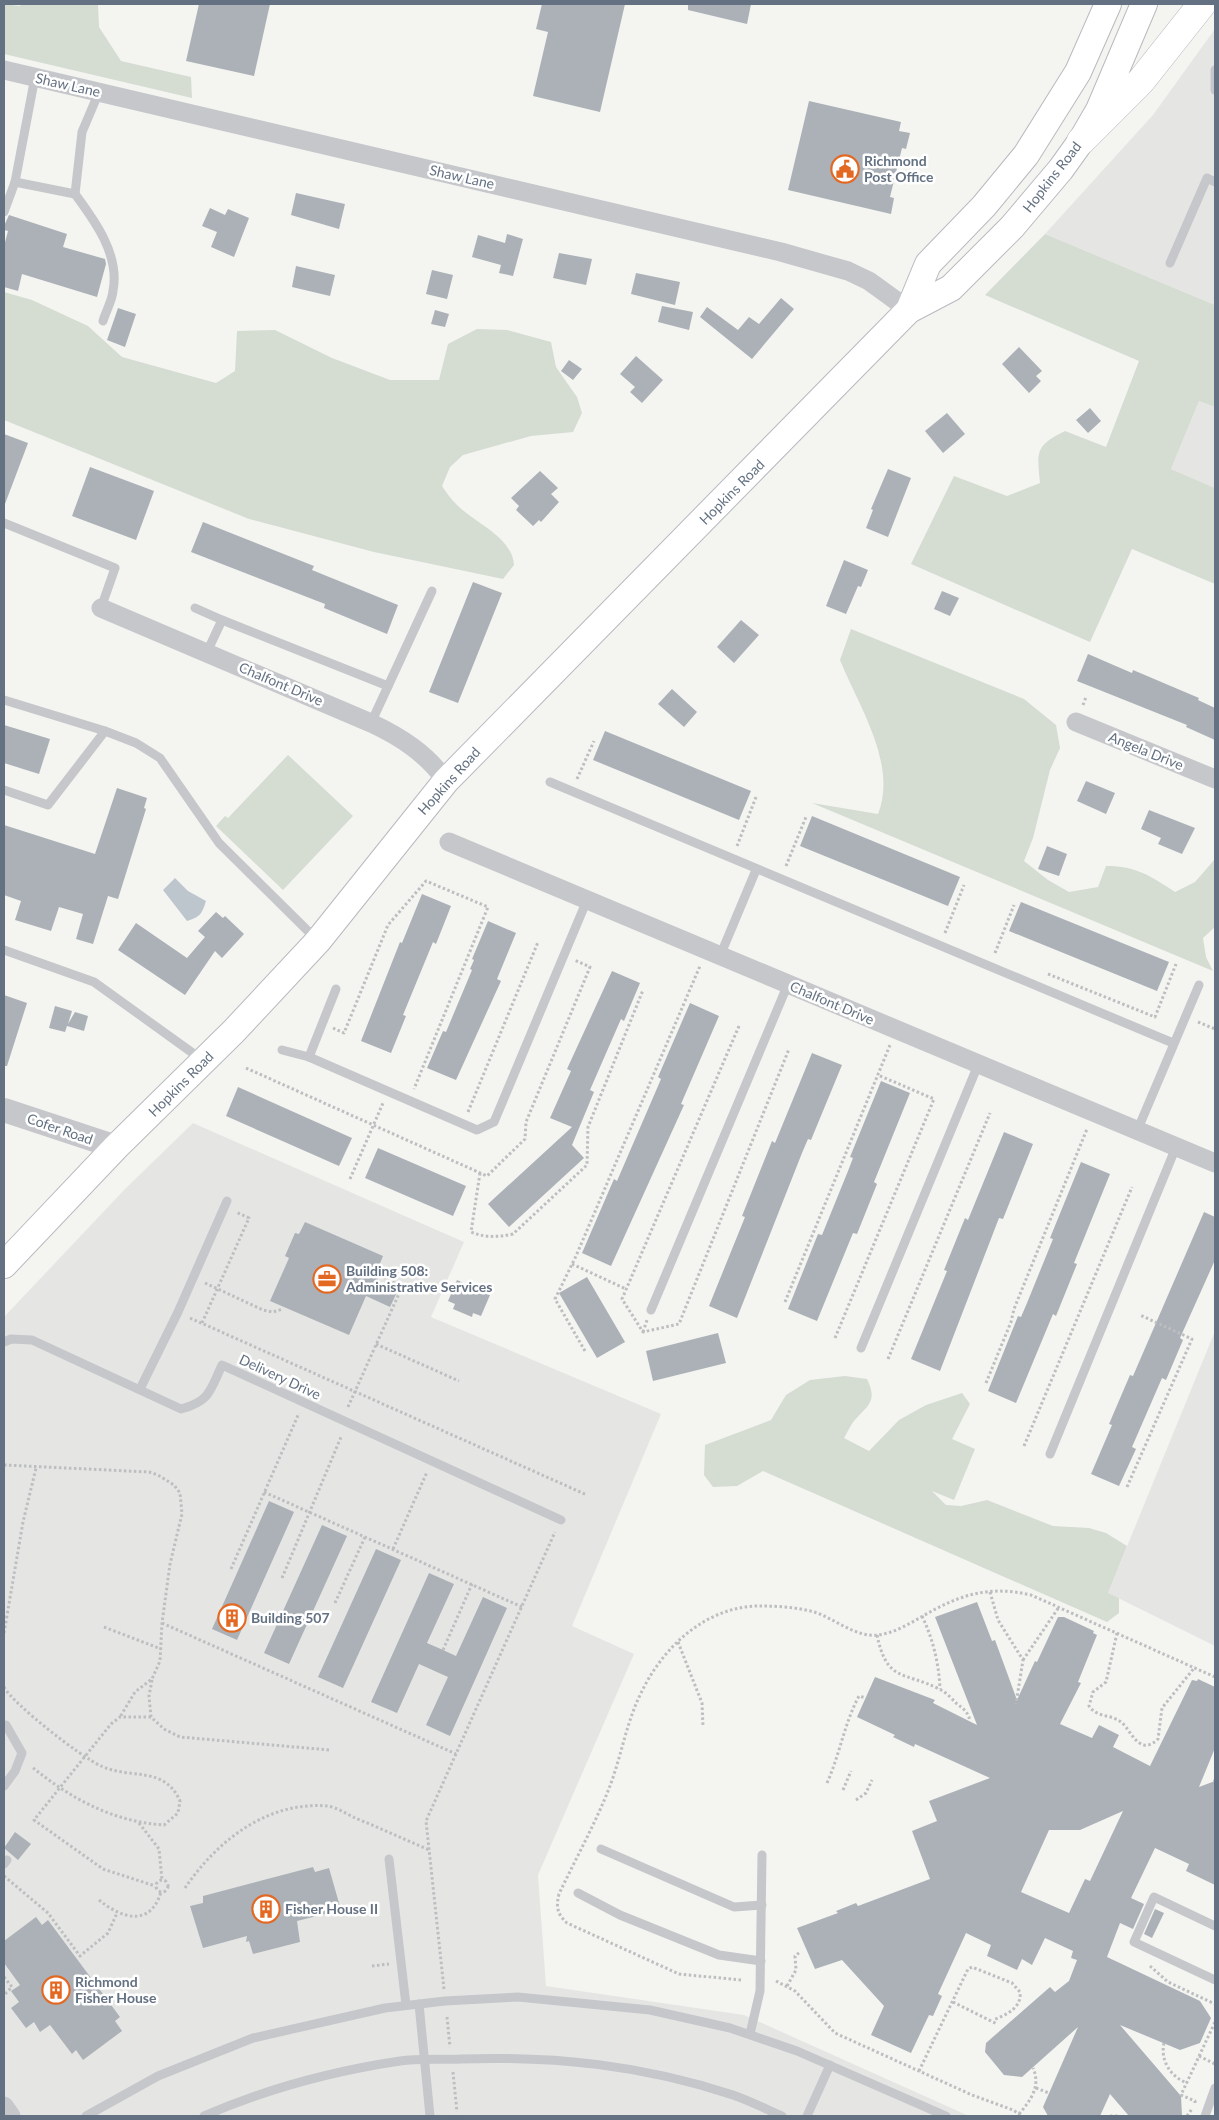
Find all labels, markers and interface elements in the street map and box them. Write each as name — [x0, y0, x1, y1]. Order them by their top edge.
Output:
street label: Shaw Lane — [34, 69, 102, 100]
street label: Hopkins Road — [1019, 138, 1085, 216]
place label: Richmond Post Office — [864, 152, 934, 185]
public building icon: Richmond Post Office — [830, 154, 860, 184]
street label: Shaw Lane — [428, 161, 496, 192]
street label: Hopkins Road — [695, 455, 768, 528]
street label: Chalfont Drive — [237, 658, 326, 709]
street label: Angela Drive — [1106, 728, 1186, 773]
street label: Hopkins Road — [414, 743, 483, 818]
street label: Chalfont Drive — [788, 977, 877, 1028]
street label: Hopkins Road — [144, 1047, 217, 1120]
street label: Cofer Road — [25, 1109, 95, 1148]
place label: Building 508: Administrative Services — [345, 1262, 492, 1295]
office icon: Building 508: Administrative Services — [312, 1264, 342, 1294]
street label: Delivery Drive — [237, 1350, 324, 1403]
building icon: Building 507 — [217, 1603, 247, 1633]
place label: Building 507 — [251, 1609, 330, 1626]
building icon: Fisher House II — [251, 1894, 281, 1924]
place label: Fisher House II — [285, 1900, 378, 1917]
place label: Richmond Fisher House — [75, 1973, 157, 2006]
building icon: Richmond Fisher House — [41, 1975, 71, 2005]

